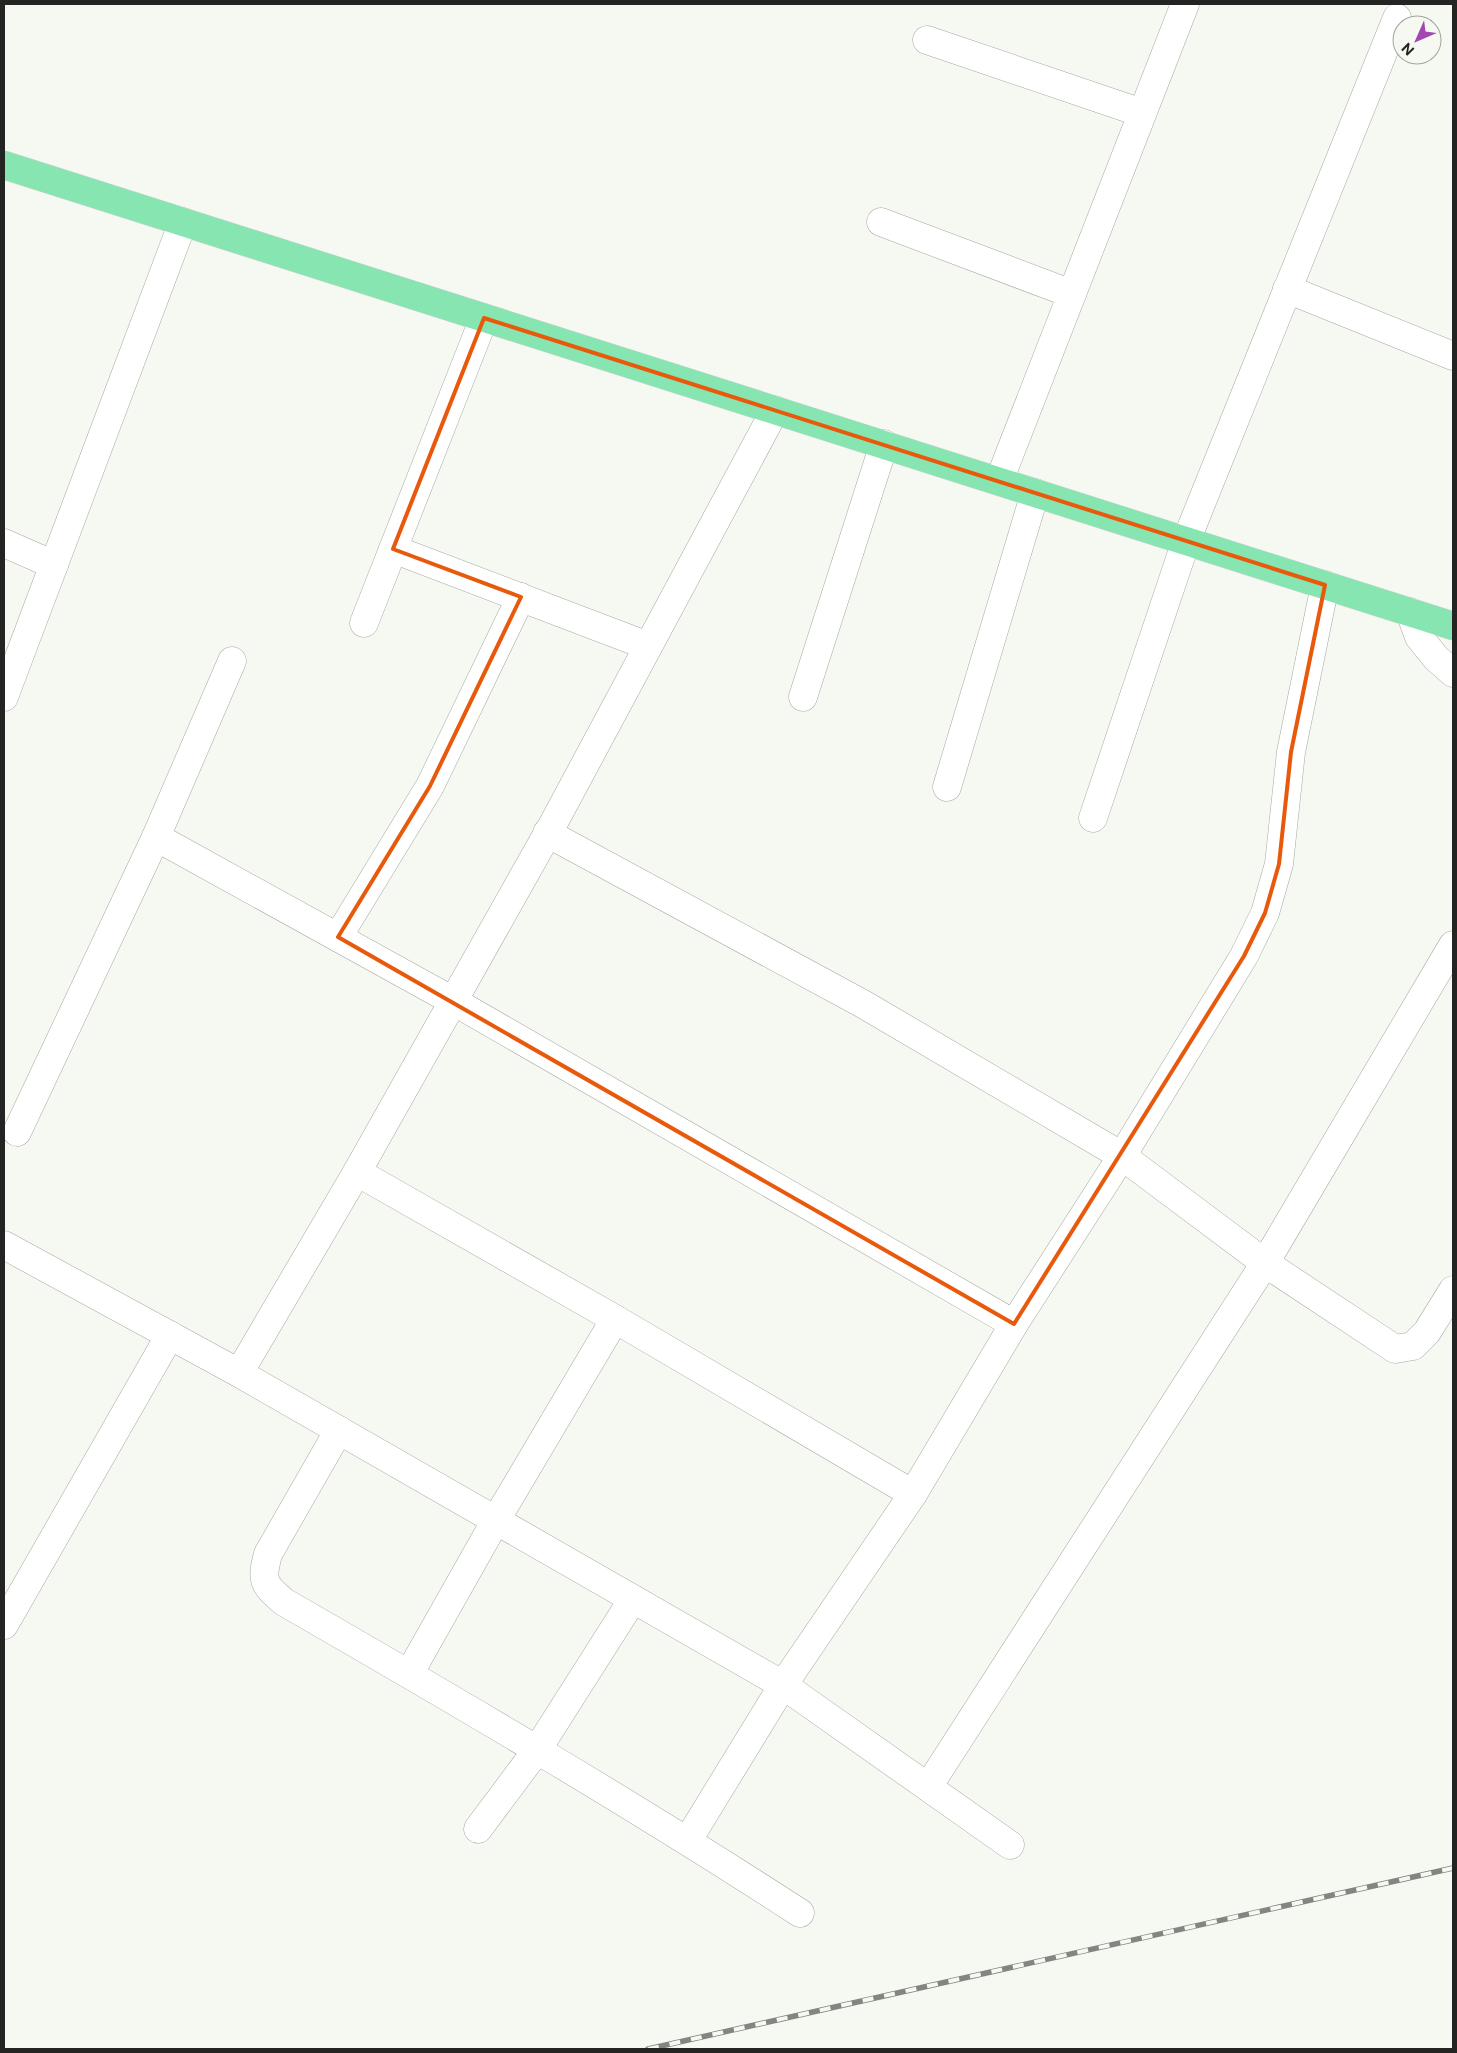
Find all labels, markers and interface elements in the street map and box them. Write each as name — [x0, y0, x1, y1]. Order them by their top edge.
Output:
north arrow — [1392, 15, 1442, 65]
text: N — [1398, 40, 1417, 59]

